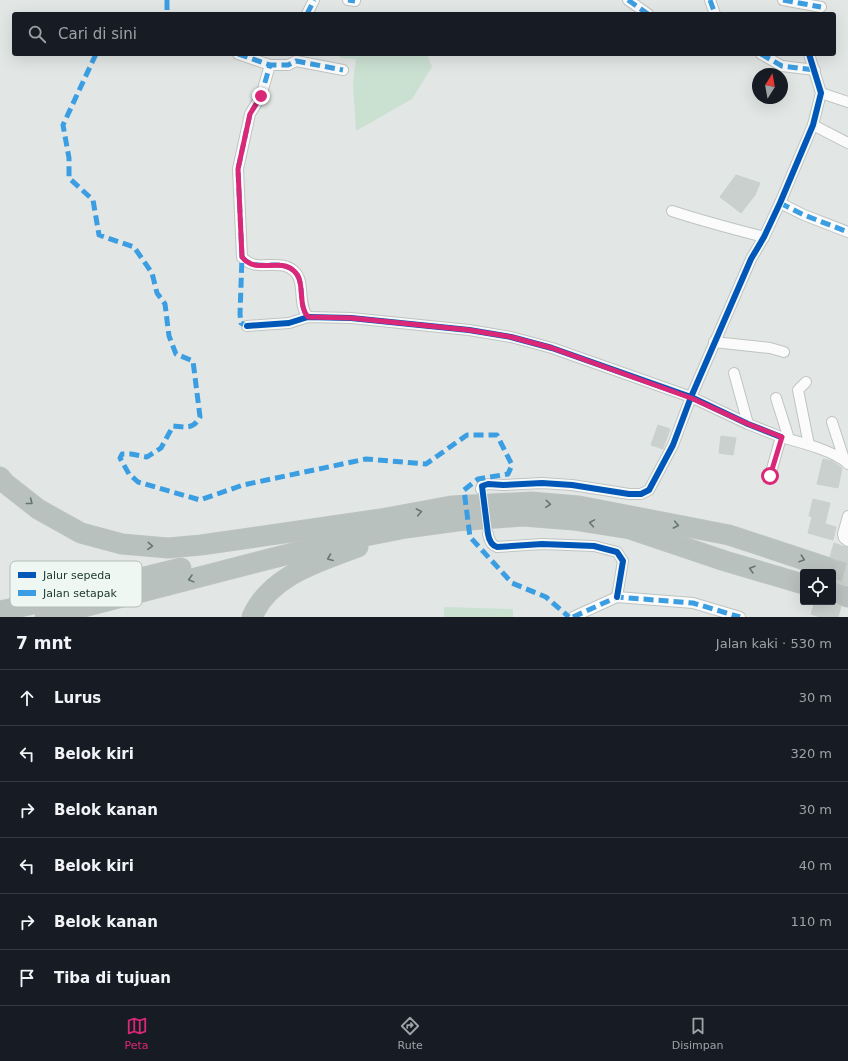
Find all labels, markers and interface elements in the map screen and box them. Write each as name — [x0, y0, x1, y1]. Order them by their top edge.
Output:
search box — [12, 12, 836, 56]
icon: search — [26, 23, 48, 45]
text: Cari di sini — [58, 25, 137, 43]
north arrow — [752, 68, 788, 104]
route end — [252, 87, 270, 105]
route start — [761, 467, 779, 485]
one-way arrow — [25, 498, 32, 505]
one-way arrow — [545, 499, 551, 508]
one-way arrow — [416, 508, 422, 517]
one-way arrow — [589, 519, 595, 528]
one-way arrow — [673, 520, 679, 529]
one-way arrow — [147, 542, 153, 551]
one-way arrow — [327, 553, 334, 561]
one-way arrow — [798, 554, 805, 562]
legend — [10, 561, 142, 607]
one-way arrow — [749, 565, 756, 574]
text: Jalur sepeda — [42, 569, 111, 582]
map controls — [800, 569, 836, 605]
button: locate — [800, 569, 836, 605]
one-way arrow — [187, 574, 194, 583]
text: Jalan setapak — [42, 587, 118, 600]
text: 7 mnt — [16, 633, 72, 653]
text: Jalan kaki · 530 m — [716, 636, 832, 651]
icon: ahead — [16, 687, 38, 709]
text: Lurus — [54, 689, 101, 707]
text: 30 m — [799, 690, 832, 705]
icon: left — [16, 743, 38, 765]
text: Belok kiri — [54, 745, 134, 763]
text: 320 m — [790, 746, 832, 761]
icon: right — [16, 799, 38, 821]
text: Belok kanan — [54, 801, 158, 819]
text: 30 m — [799, 802, 832, 817]
icon: left — [16, 855, 38, 877]
text: Belok kiri — [54, 857, 134, 875]
text: 40 m — [799, 858, 832, 873]
icon: right — [16, 911, 38, 933]
text: Belok kanan — [54, 913, 158, 931]
text: 110 m — [790, 914, 832, 929]
icon: arrive — [16, 967, 38, 989]
text: Tiba di tujuan — [54, 969, 171, 987]
tab: Peta — [125, 1015, 149, 1052]
tab: Rute — [398, 1015, 423, 1052]
tab: Disimpan — [672, 1015, 724, 1052]

